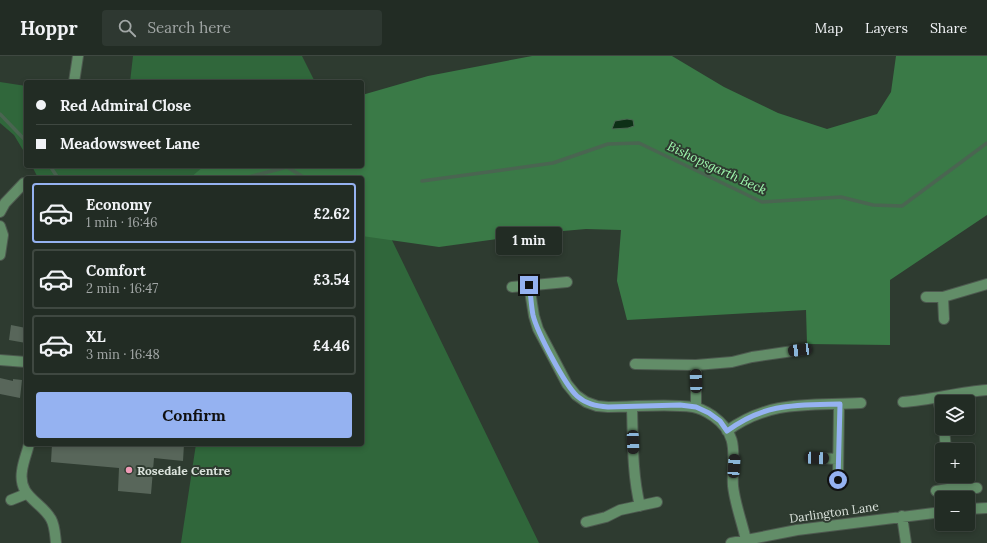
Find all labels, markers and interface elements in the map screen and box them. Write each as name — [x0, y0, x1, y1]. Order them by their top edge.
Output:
search box — [102, 10, 382, 46]
text: Hoppr — [20, 16, 78, 40]
icon: search — [116, 17, 138, 39]
text: Search here — [148, 18, 231, 37]
text: Map — [815, 19, 843, 37]
text: Layers — [865, 19, 908, 37]
text: Share — [930, 19, 967, 37]
text: Red Admiral Close — [60, 96, 191, 115]
text: Meadowsweet Lane — [60, 134, 200, 153]
water label: Bishopsgarth Beck — [665, 138, 770, 199]
icon: car — [38, 195, 74, 231]
text: Economy — [86, 195, 151, 214]
text: £2.62 — [313, 204, 350, 223]
text: 1 min · 16:46 — [86, 214, 157, 231]
callout: 1 min — [496, 227, 562, 255]
text: 1 min — [512, 232, 546, 249]
icon: car — [38, 261, 74, 297]
text: Comfort — [86, 261, 146, 280]
text: £3.54 — [313, 270, 350, 289]
route end — [520, 276, 538, 294]
text: 2 min · 16:47 — [86, 280, 158, 297]
icon: car — [38, 327, 74, 363]
text: XL — [86, 327, 106, 346]
text: £4.46 — [313, 336, 350, 355]
car — [787, 343, 813, 357]
text: 3 min · 16:48 — [86, 346, 160, 363]
car — [690, 369, 702, 393]
button: Confirm — [36, 392, 352, 438]
map controls — [935, 395, 975, 531]
button: layers — [935, 395, 975, 435]
car — [627, 430, 639, 454]
button: + — [935, 443, 975, 483]
car — [805, 452, 829, 464]
car — [727, 454, 741, 478]
place label: Rosedale Centre — [137, 463, 231, 478]
marker: Rosedale Centre — [124, 465, 134, 475]
route start — [829, 471, 847, 489]
button: − — [935, 491, 975, 531]
street label: Darlington Lane — [788, 498, 880, 526]

